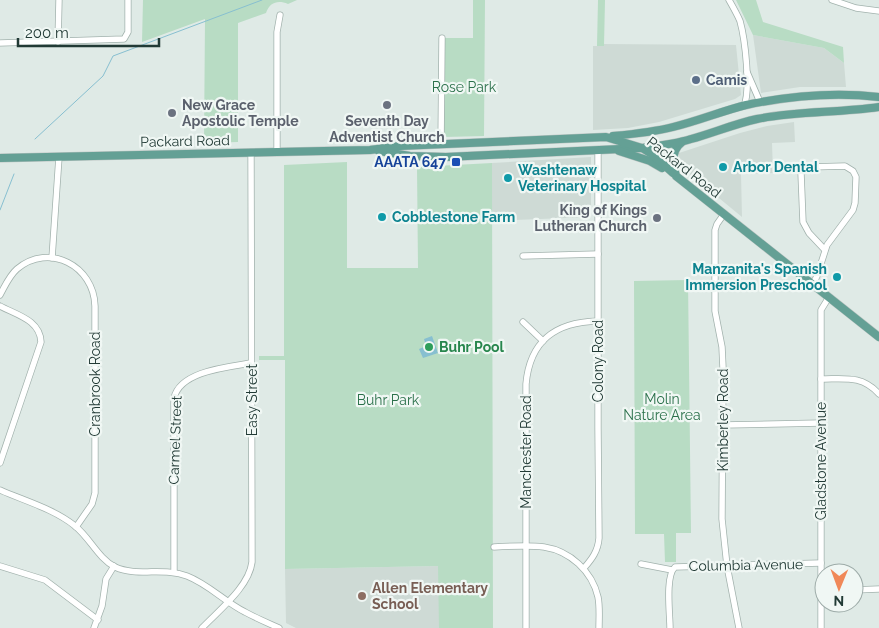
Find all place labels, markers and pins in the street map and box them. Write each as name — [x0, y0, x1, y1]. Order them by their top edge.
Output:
place label: Camis — [706, 72, 747, 88]
marker: Camis — [690, 74, 702, 86]
place label: New Grace Apostolic Temple — [182, 97, 299, 129]
marker: Seventh Day Adventist Church — [381, 99, 393, 111]
marker: New Grace Apostolic Temple — [166, 107, 178, 119]
place label: Seventh Day Adventist Church — [329, 113, 445, 145]
place label: AAATA 647 — [374, 154, 446, 170]
marker: AAATA 647 — [450, 156, 462, 168]
place label: Arbor Dental — [733, 159, 819, 175]
marker: Arbor Dental — [717, 161, 729, 173]
place label: Washtenaw Veterinary Hospital — [518, 162, 647, 194]
marker: Washtenaw Veterinary Hospital — [502, 172, 514, 184]
place label: King of Kings Lutheran Church — [534, 202, 647, 234]
place label: Cobblestone Farm — [392, 209, 515, 225]
marker: Cobblestone Farm — [376, 211, 388, 223]
marker: King of Kings Lutheran Church — [651, 212, 663, 224]
place label: Manzanita's Spanish Immersion Preschool — [685, 261, 828, 293]
marker: Manzanita's Spanish Immersion Preschool — [831, 271, 843, 283]
place label: Buhr Pool — [439, 339, 505, 355]
marker: Buhr Pool — [423, 341, 435, 353]
place label: Allen Elementary School — [372, 580, 488, 612]
marker: Allen Elementary School — [356, 590, 368, 602]

